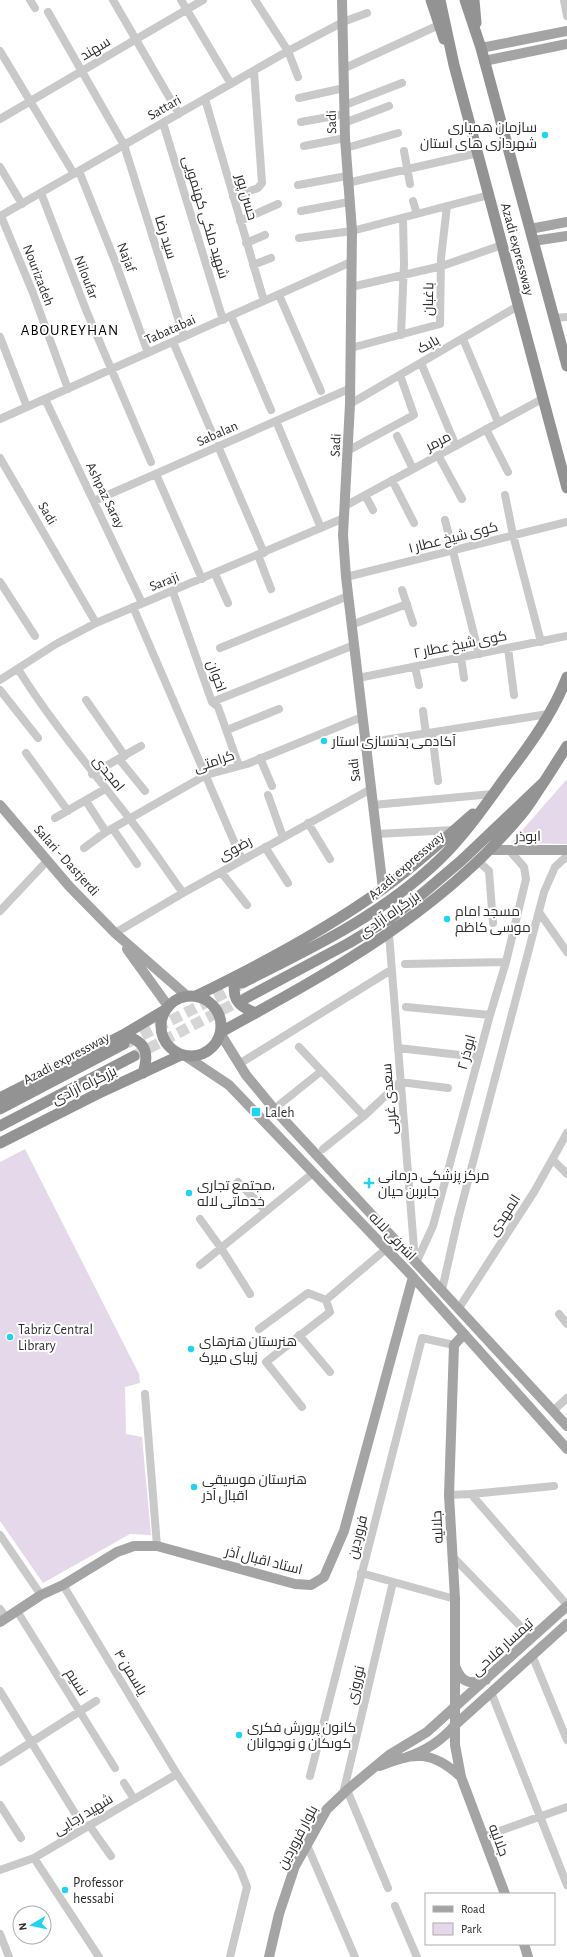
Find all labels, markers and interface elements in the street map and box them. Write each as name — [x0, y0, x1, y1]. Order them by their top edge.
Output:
street label: سهند — [78, 35, 113, 63]
street label: Sattari — [145, 93, 184, 123]
street label: Sadi — [325, 110, 339, 134]
place label: سازمان همیاری شهرداری های استان — [420, 121, 537, 151]
marker: سازمان همیاری شهرداری های استان — [540, 130, 550, 140]
street label: شهید ملکی کهنمویی — [180, 154, 230, 280]
street label: حسن پور — [231, 172, 259, 222]
street label: Azadi expressway — [498, 201, 536, 297]
street label: سید رضا — [152, 214, 178, 261]
street label: Najaf — [114, 241, 138, 275]
street label: Nourizadeh — [20, 243, 56, 308]
street label: Niloufar — [71, 254, 101, 301]
street label: باغبان — [422, 282, 436, 316]
street label: Tabatabai — [143, 313, 198, 347]
district label: ABOUREYHAN — [21, 323, 119, 338]
street label: بابک — [415, 333, 442, 357]
street label: Sabalan — [195, 419, 240, 449]
street label: مرمر — [423, 430, 453, 455]
street label: Sadi — [328, 433, 344, 457]
street label: Ashpaz Saray — [83, 460, 127, 531]
street label: Sadi — [35, 500, 59, 527]
street label: کوی شیخ عطار ۱ — [407, 520, 500, 557]
street label: Saraji — [148, 570, 181, 594]
street label: کوی شیخ عطار ۲ — [412, 629, 508, 662]
street label: اخوان — [204, 659, 228, 694]
place label: آکادمی بدنسازی استار — [331, 734, 456, 749]
marker: آکادمی بدنسازی استار — [319, 736, 329, 746]
street label: کرامتی — [192, 748, 237, 775]
street label: امجدی — [90, 753, 127, 794]
street label: Sadi — [347, 757, 363, 782]
street label: Salari - Dastjerdi — [31, 823, 102, 899]
street label: Azadi expressway — [366, 829, 447, 902]
street label: ابوذر — [514, 830, 541, 844]
street label: رضوی — [216, 834, 255, 864]
street label: بزرگراه آزادی — [356, 888, 422, 941]
place label: مسجد امام موسی کاظم — [455, 905, 531, 937]
marker: مسجد امام موسی کاظم — [442, 914, 452, 924]
street label: Azadi expressway — [21, 1030, 112, 1088]
street label: ابوذر ۲ — [456, 1033, 478, 1071]
street label: بزرگراه آزادی — [49, 1063, 119, 1108]
street label: سعدی غربی — [380, 1063, 400, 1135]
marker: Laleh — [250, 1106, 262, 1118]
place label: Laleh — [265, 1106, 294, 1120]
place label: مرکز پزشکی درمانی جابربن حیان — [378, 1169, 490, 1199]
marker: مرکز پزشکی درمانی جابربن حیان — [363, 1177, 375, 1189]
place label: مجتمع تجاری، خدماتی لاله — [197, 1179, 275, 1209]
marker: مجتمع تجاری، خدماتی لاله — [184, 1188, 194, 1198]
street label: المهدی — [486, 1192, 523, 1239]
street label: اشرفی لاله — [366, 1210, 418, 1263]
place label: Tabriz Central Library — [18, 1323, 93, 1353]
marker: Tabriz Central Library — [5, 1332, 15, 1342]
place label: هنرستان هنرهای زیبای میرک — [199, 1335, 297, 1365]
marker: هنرستان هنرهای زیبای میرک — [186, 1344, 196, 1354]
place label: هنرستان موسیقی اقبال آذر — [201, 1473, 307, 1504]
marker: هنرستان موسیقی اقبال آذر — [189, 1482, 199, 1492]
street label: جلالیه — [430, 1510, 446, 1544]
street label: فروردین — [346, 1514, 370, 1560]
street label: استاد اقبال آذر — [223, 1543, 304, 1578]
street label: تیمسار فلاحی — [469, 1616, 536, 1679]
street label: یاسمن ۴ — [111, 1647, 149, 1698]
street label: نوروزی — [345, 1664, 367, 1706]
street label: نسیم — [61, 1666, 90, 1700]
place label: کانون پرورش فکرى کوىکان و نوجوانان — [247, 1721, 356, 1751]
marker: کانون پرورش فکرى کوىکان و نوجوانان — [234, 1730, 244, 1740]
street label: شهید رجایی — [51, 1792, 116, 1838]
street label: بلوار فروردین — [275, 1803, 321, 1872]
street label: جلالیه — [486, 1822, 511, 1858]
place label: Professor hessabi — [73, 1876, 124, 1906]
marker: Professor hessabi — [60, 1885, 70, 1895]
legend — [425, 1893, 555, 1945]
text: Road — [461, 1903, 485, 1915]
north arrow — [12, 1905, 52, 1945]
text: N — [17, 1922, 29, 1931]
text: Park — [461, 1923, 482, 1935]

